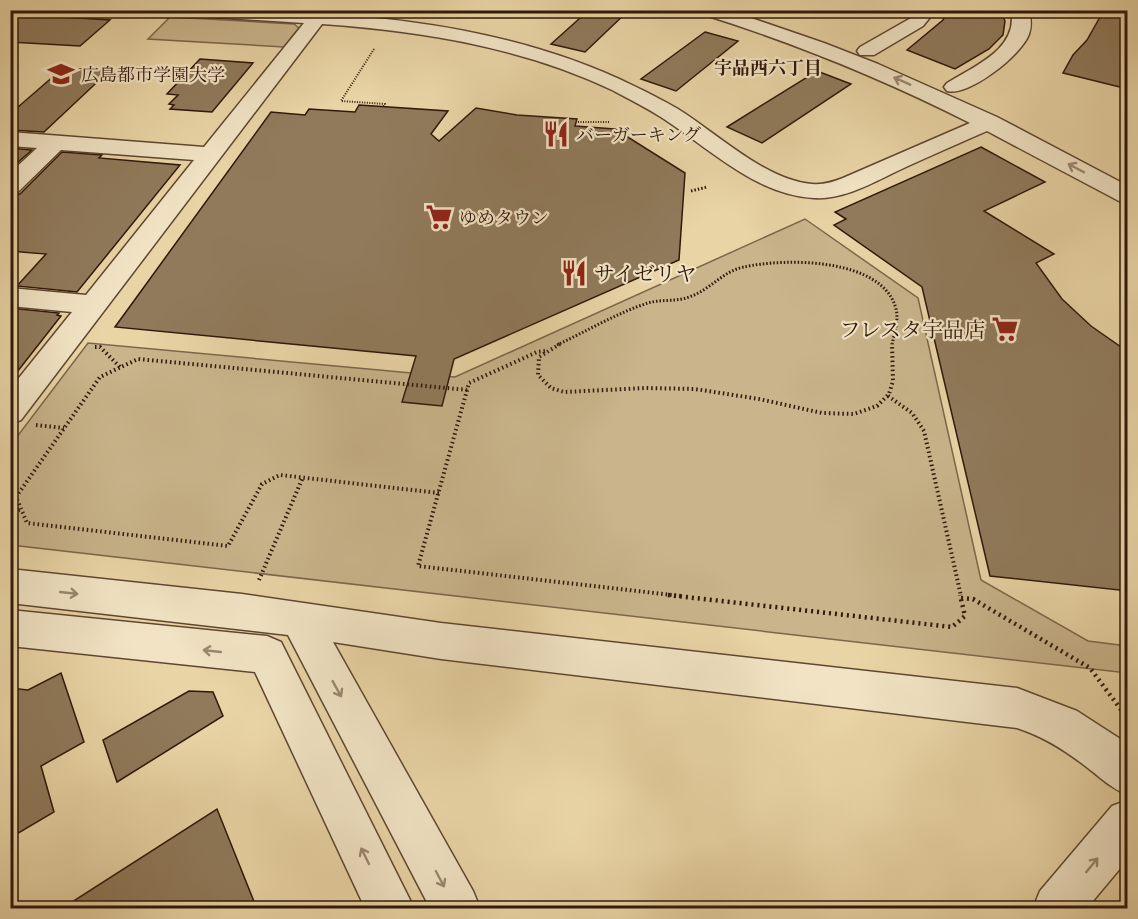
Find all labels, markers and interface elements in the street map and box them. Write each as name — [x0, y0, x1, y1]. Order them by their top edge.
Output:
district label: 宇品西六丁目 — [714, 56, 822, 79]
school or university icon: 広島都市学園大学 — [46, 59, 76, 89]
place label: 広島都市学園大学 — [81, 63, 225, 86]
one-way arrow — [893, 75, 911, 86]
restaurant icon: バーガーキング — [541, 119, 571, 149]
place label: バーガーキング — [576, 123, 701, 146]
one-way arrow — [1068, 162, 1085, 174]
supermarket icon: ゆめタウン — [424, 202, 454, 232]
place label: ゆめタウン — [459, 206, 549, 229]
restaurant icon: サイゼリヤ — [559, 258, 589, 288]
place label: サイゼリヤ — [594, 260, 696, 287]
supermarket icon: フレスタ宇品店 — [990, 314, 1020, 344]
place label: フレスタ宇品店 — [839, 316, 985, 343]
one-way arrow — [58, 588, 78, 599]
one-way arrow — [203, 645, 223, 656]
one-way arrow — [331, 680, 343, 697]
one-way arrow — [358, 847, 370, 865]
one-way arrow — [1086, 857, 1099, 873]
one-way arrow — [434, 870, 446, 887]

